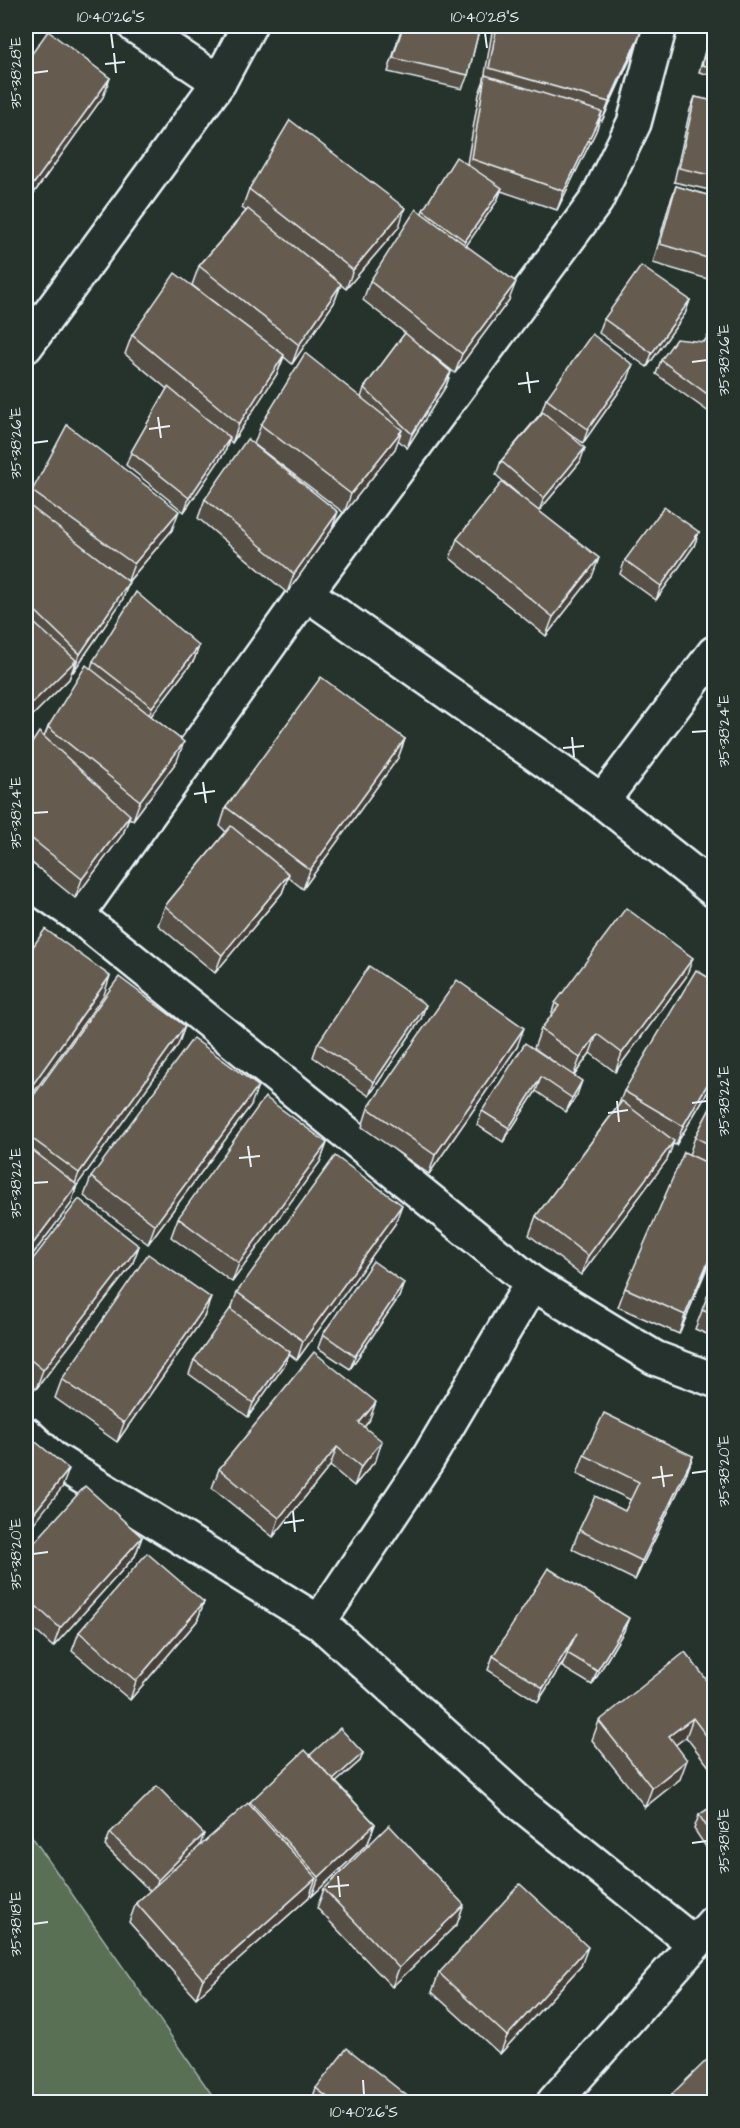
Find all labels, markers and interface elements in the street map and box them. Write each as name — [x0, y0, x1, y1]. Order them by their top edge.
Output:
text: 10°40'26"S — [77, 7, 145, 28]
text: 10°40'28"S — [451, 7, 519, 28]
text: 35°38'28"E — [6, 37, 27, 109]
text: 35°38'26"E — [714, 324, 735, 396]
text: 35°38'26"E — [6, 407, 27, 479]
text: 35°38'24"E — [714, 695, 735, 767]
text: 35°38'24"E — [6, 777, 27, 849]
text: 35°38'22"E — [714, 1065, 735, 1136]
text: 35°38'22"E — [6, 1147, 27, 1218]
text: 35°38'20"E — [714, 1435, 735, 1507]
text: 35°38'20"E — [6, 1518, 27, 1590]
text: 35°38'18"E — [714, 1808, 735, 1874]
text: 35°38'18"E — [6, 1891, 27, 1957]
text: 10°40'26"S — [330, 2102, 398, 2123]

